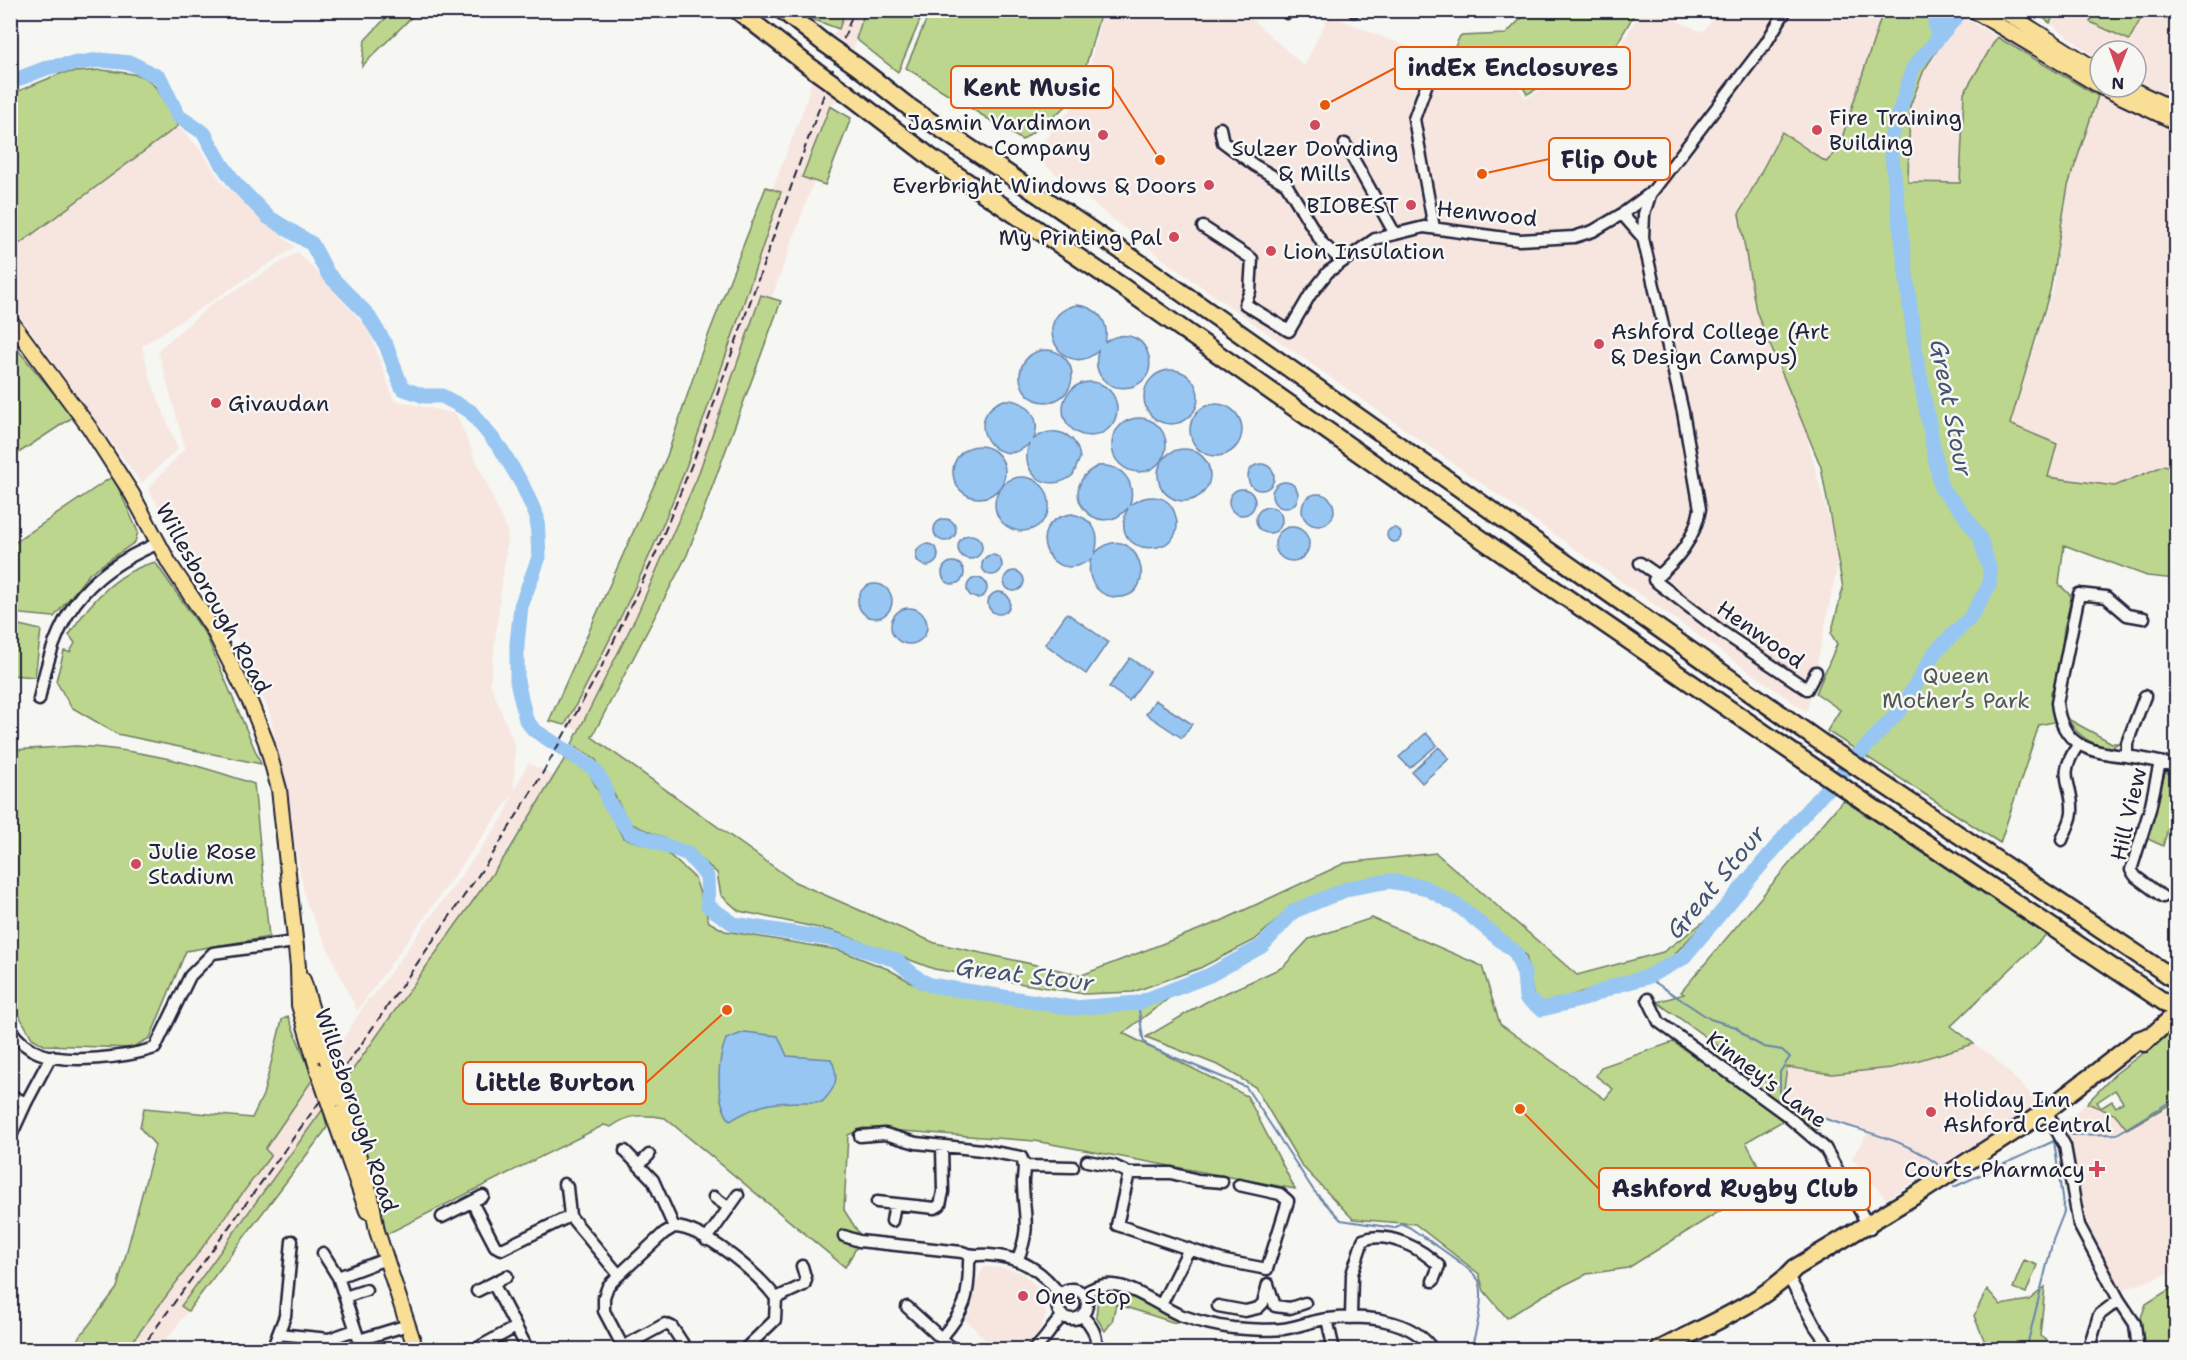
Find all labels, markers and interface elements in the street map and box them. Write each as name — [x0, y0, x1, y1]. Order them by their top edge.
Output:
north arrow — [2088, 39, 2148, 99]
callout: indEx Enclosures — [1395, 47, 1630, 89]
text: indEx Enclosures — [1408, 52, 1618, 84]
callout: Kent Music — [951, 66, 1113, 108]
text: Kent Music — [963, 72, 1101, 104]
text: N — [2111, 73, 2124, 94]
place label: Fire Training Building — [1829, 103, 1962, 157]
place label: Jasmin Vardimon Company — [907, 108, 1091, 162]
marker: Sulzer Dowding & Mills — [1308, 118, 1322, 132]
marker: Fire Training Building — [1810, 123, 1824, 137]
marker: Jasmin Vardimon Company — [1096, 128, 1110, 142]
place label: Sulzer Dowding & Mills — [1232, 134, 1398, 188]
callout: Flip Out — [1549, 138, 1670, 180]
text: Flip Out — [1561, 144, 1658, 176]
place label: Everbright Windows & Doors — [892, 171, 1197, 200]
marker: Everbright Windows & Doors — [1202, 178, 1216, 192]
place label: BIOBEST — [1307, 191, 1399, 220]
street label: Henwood — [1435, 194, 1539, 233]
marker: BIOBEST — [1404, 198, 1418, 212]
place label: My Printing Pal — [998, 223, 1162, 252]
marker: My Printing Pal — [1167, 230, 1181, 244]
place label: Lion Insulation — [1283, 237, 1445, 266]
marker: Lion Insulation — [1264, 244, 1278, 258]
place label: Ashford College (Art & Design Campus) — [1611, 317, 1829, 371]
marker: Ashford College (Art & Design Campus) — [1592, 337, 1606, 351]
water label: Great Stour — [1922, 337, 1980, 480]
place label: Givaudan — [228, 389, 329, 418]
marker: Givaudan — [209, 396, 223, 410]
street label: Willesborough Road — [149, 498, 278, 699]
street label: Henwood — [1711, 594, 1810, 675]
park label: Queen Mother’s Park — [1882, 661, 2030, 715]
street label: Hill View — [2104, 765, 2153, 863]
water label: Great Stour — [1659, 818, 1773, 945]
place label: Julie Rose Stadium — [148, 837, 257, 891]
marker: Julie Rose Stadium — [129, 857, 143, 871]
water label: Great Stour — [954, 951, 1096, 999]
street label: Willesborough Road — [308, 1004, 405, 1216]
street label: Kinney's Lane — [1700, 1024, 1833, 1134]
callout: Little Burton — [463, 1062, 646, 1104]
text: Little Burton — [475, 1067, 635, 1099]
place label: Holiday Inn Ashford Central — [1943, 1085, 2112, 1139]
marker: Holiday Inn Ashford Central — [1924, 1105, 1938, 1119]
place label: Courts Pharmacy — [1904, 1155, 2085, 1184]
marker: Courts Pharmacy — [2090, 1162, 2104, 1176]
callout: Ashford Rugby Club — [1599, 1168, 1870, 1210]
text: Ashford Rugby Club — [1612, 1173, 1858, 1205]
place label: One Stop — [1035, 1282, 1131, 1311]
marker: One Stop — [1016, 1289, 1030, 1303]

